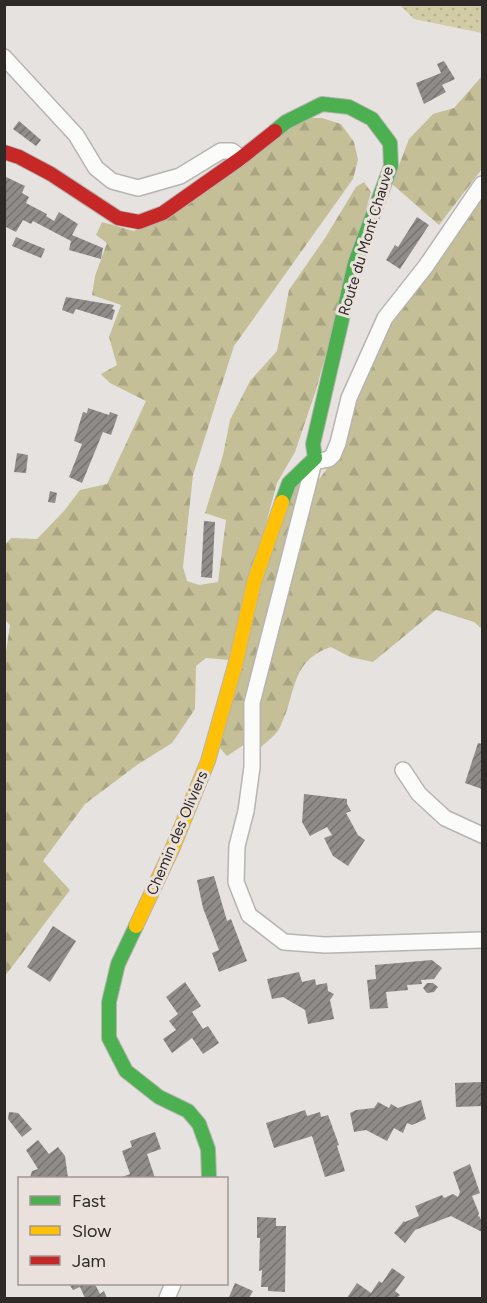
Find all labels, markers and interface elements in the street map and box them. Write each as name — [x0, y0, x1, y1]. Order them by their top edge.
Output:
street label: Route du Mont Chauve — [335, 164, 397, 318]
street label: Chemin des Oliviers — [143, 768, 211, 898]
legend — [18, 1177, 228, 1285]
text: Fast — [72, 1190, 106, 1212]
text: Slow — [72, 1220, 111, 1242]
text: Jam — [72, 1250, 106, 1272]

